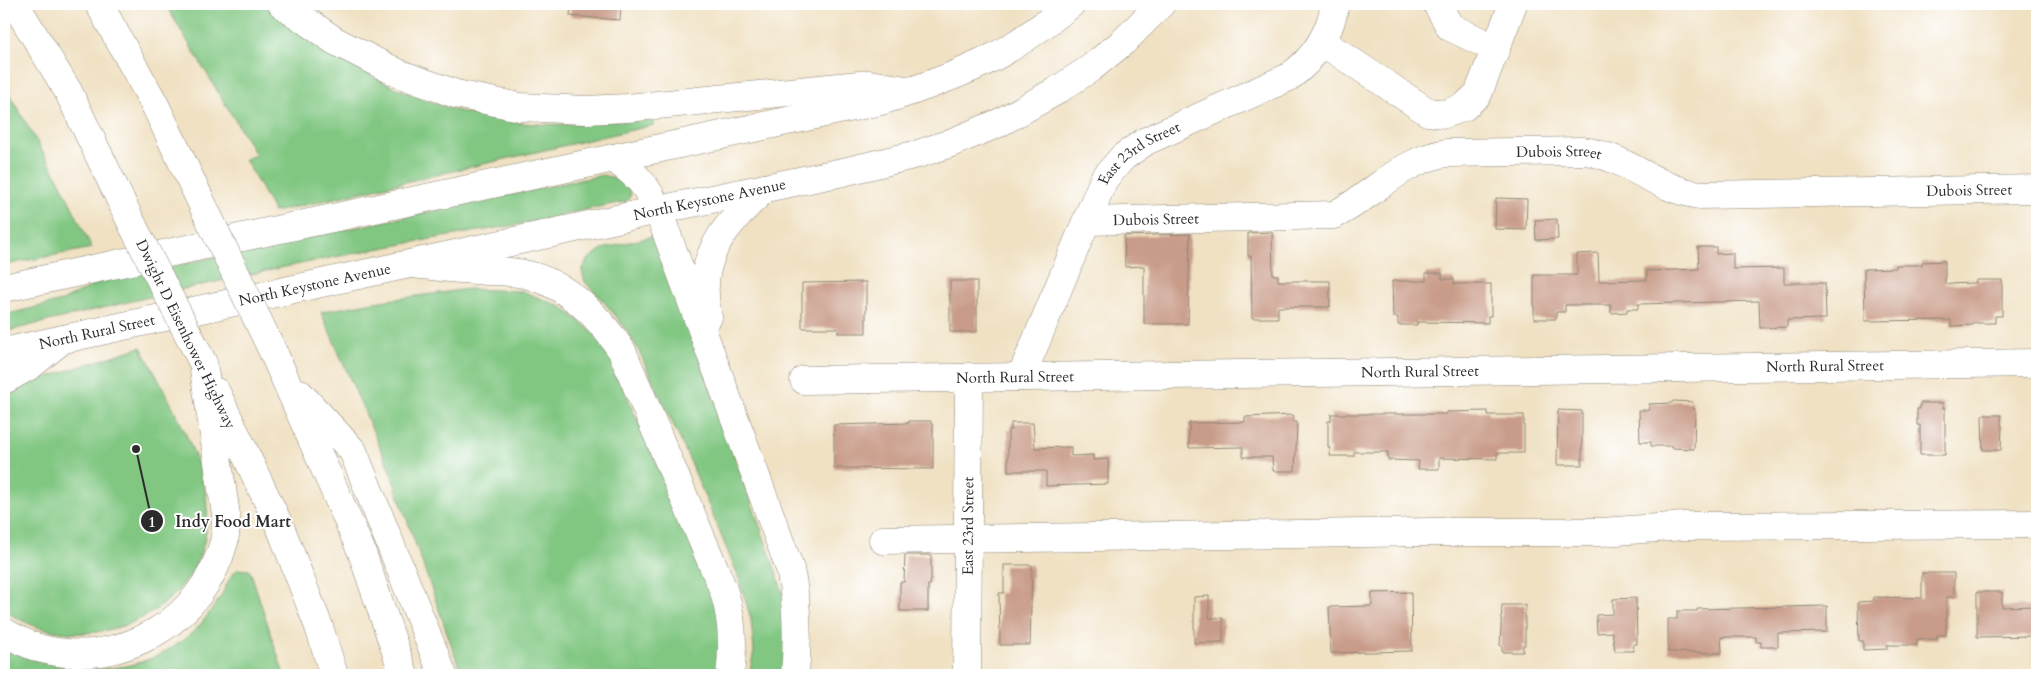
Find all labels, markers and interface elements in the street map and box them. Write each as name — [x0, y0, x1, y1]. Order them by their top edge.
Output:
street label: East 23rd Street — [1093, 117, 1184, 187]
street label: Dubois Street — [1516, 141, 1604, 165]
street label: North Keystone Avenue — [632, 174, 788, 225]
street label: Dubois Street — [1926, 179, 2013, 201]
street label: Dubois Street — [1113, 208, 1199, 230]
street label: Dwight D Eisenhower Highway — [131, 236, 241, 432]
street label: North Keystone Avenue — [237, 258, 393, 311]
street label: North Rural Street — [37, 309, 157, 354]
street label: North Rural Street — [1766, 355, 1884, 377]
street label: North Rural Street — [1361, 361, 1479, 382]
street label: North Rural Street — [956, 366, 1074, 388]
street label: East 23rd Street — [958, 476, 978, 575]
callout: Indy Food Mart — [140, 506, 300, 537]
text: Indy Food Mart — [175, 511, 291, 533]
text: 1 — [148, 512, 156, 532]

